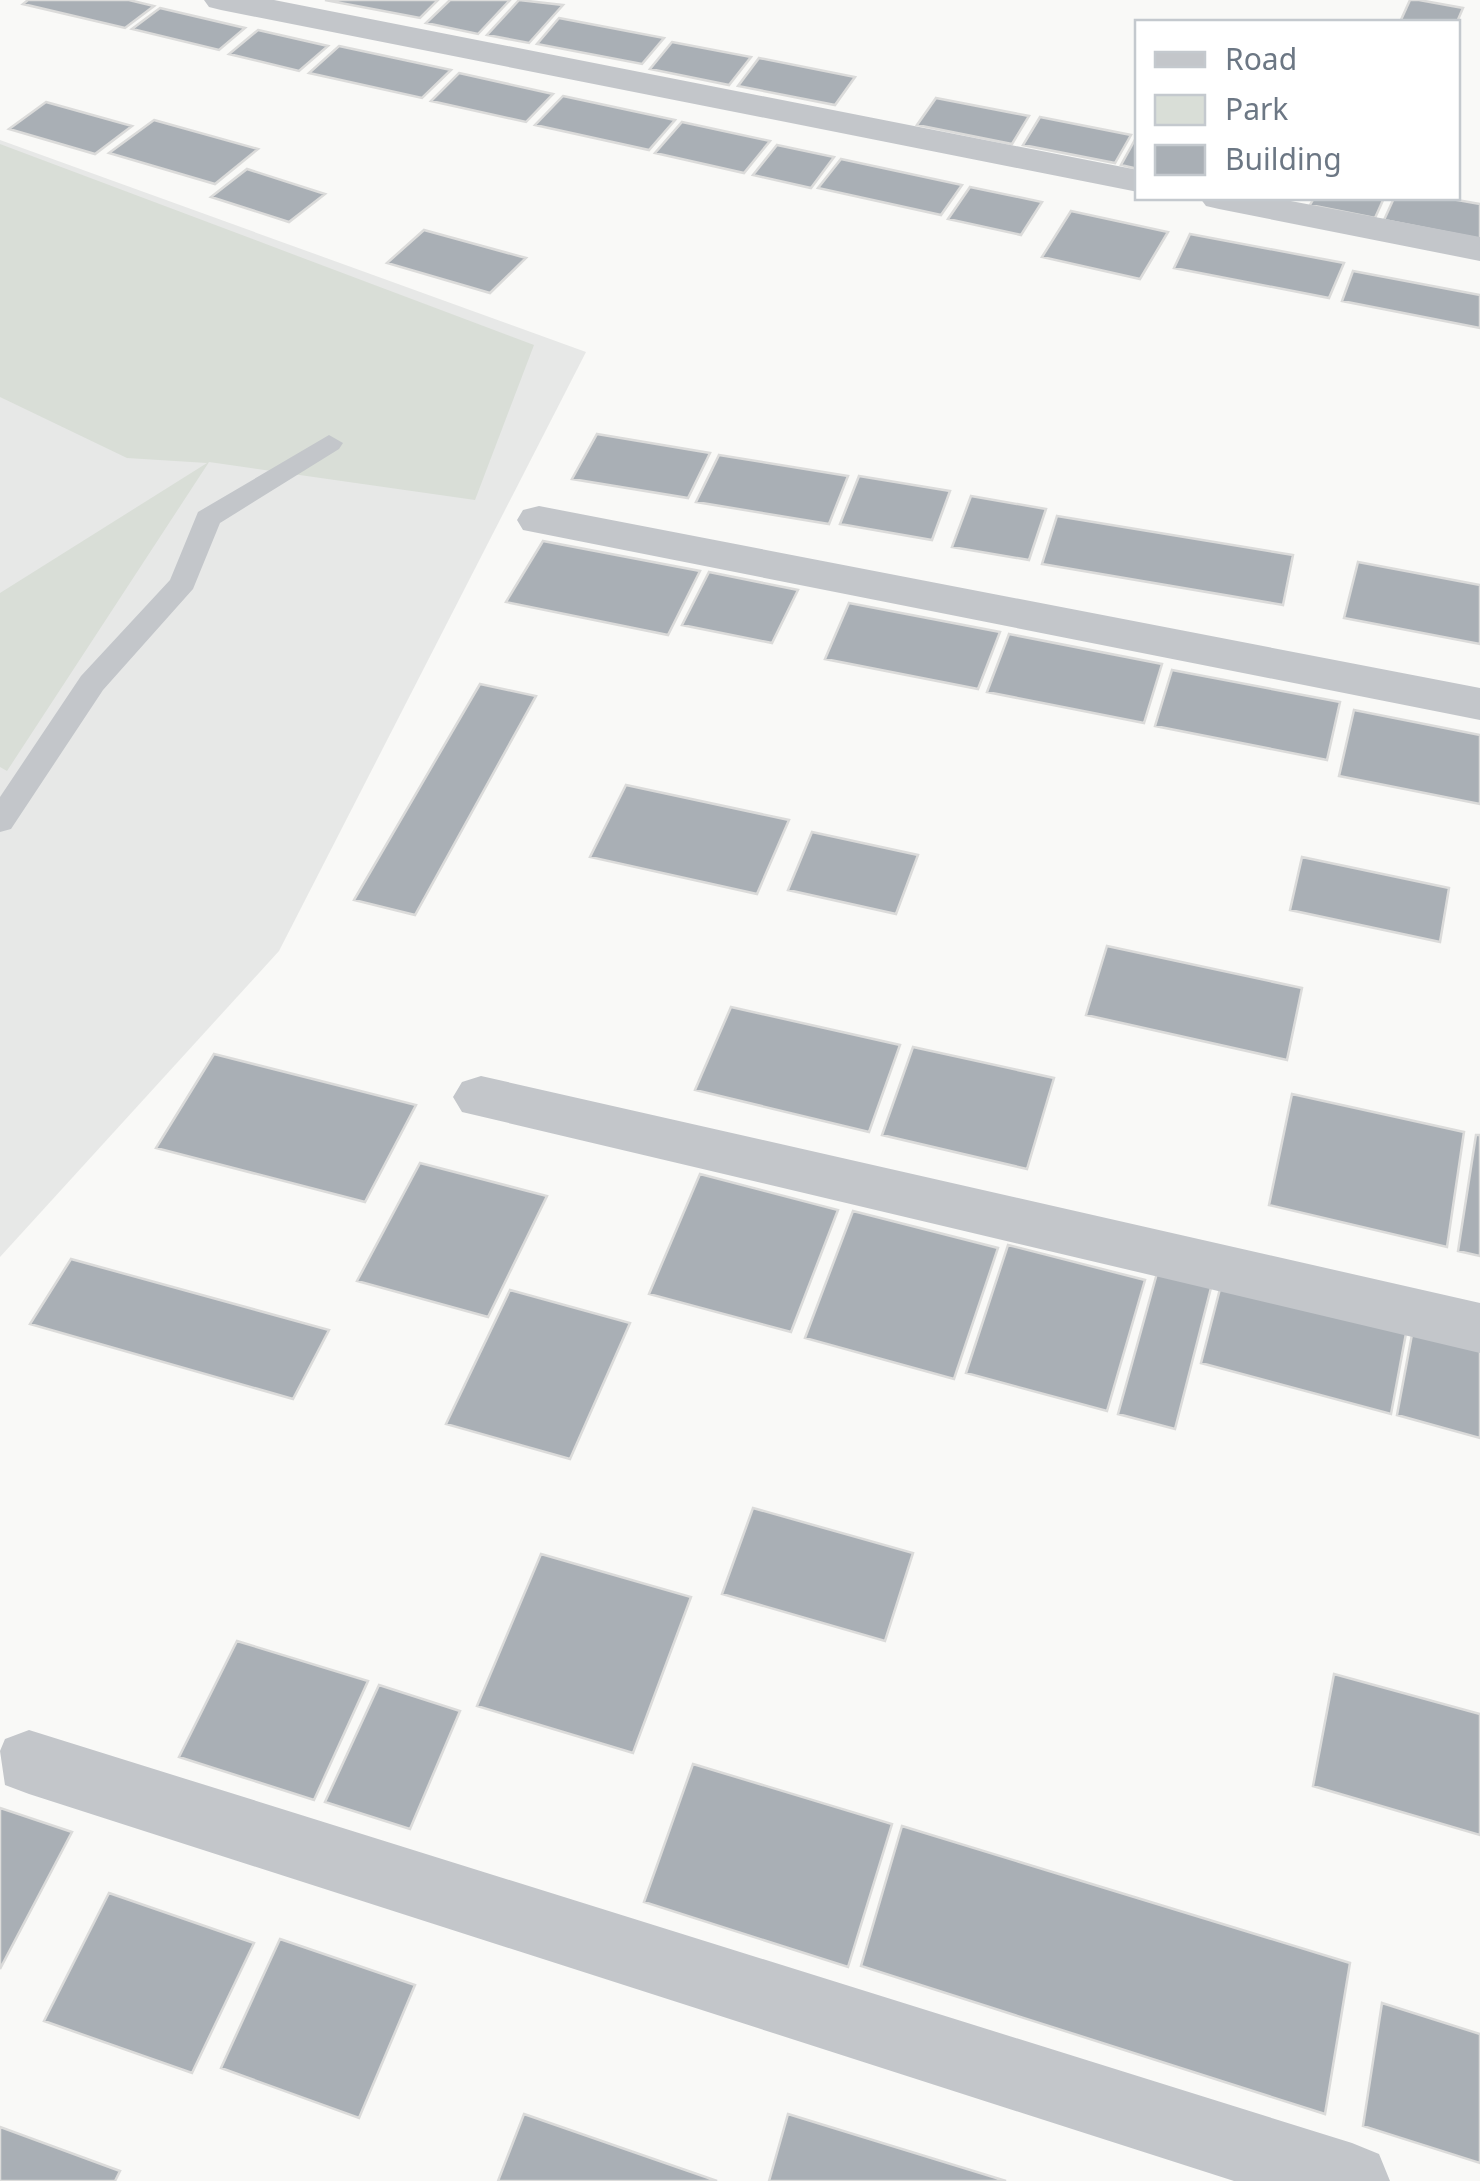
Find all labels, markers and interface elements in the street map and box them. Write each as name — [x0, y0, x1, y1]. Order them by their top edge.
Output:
legend — [1135, 20, 1460, 200]
text: Road — [1225, 38, 1297, 79]
text: Park — [1225, 88, 1288, 129]
text: Building — [1225, 138, 1342, 179]

